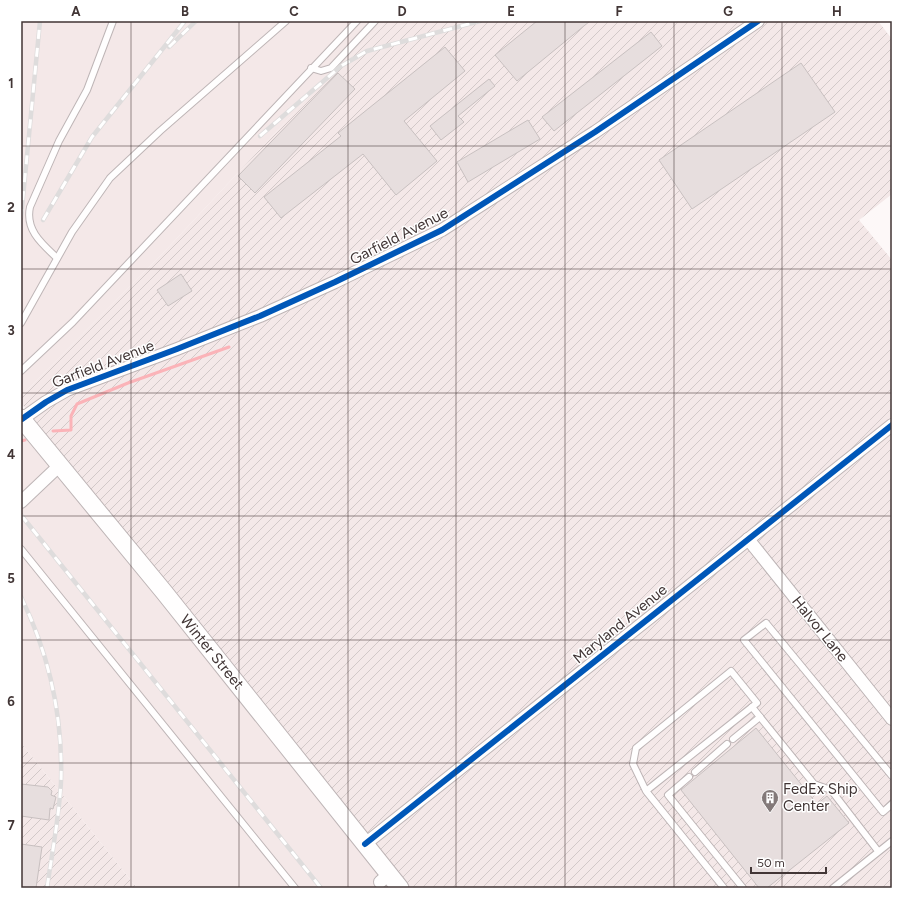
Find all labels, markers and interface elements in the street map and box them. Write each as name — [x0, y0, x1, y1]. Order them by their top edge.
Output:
text: A — [71, 4, 81, 19]
text: B — [181, 4, 189, 19]
text: C — [289, 4, 299, 19]
text: D — [397, 4, 407, 19]
text: E — [507, 4, 515, 19]
text: F — [615, 4, 623, 19]
text: G — [723, 4, 733, 19]
text: H — [832, 4, 842, 19]
text: 1 — [8, 76, 14, 91]
text: 2 — [7, 200, 15, 215]
street label: Garfield Avenue — [347, 203, 451, 269]
text: 3 — [7, 323, 15, 338]
street label: Garfield Avenue — [49, 336, 157, 392]
text: 4 — [7, 447, 15, 462]
text: 5 — [7, 571, 15, 586]
street label: Maryland Avenue — [569, 581, 671, 667]
street label: Halvor Lane — [788, 593, 852, 665]
street label: Winter Street — [176, 611, 248, 693]
text: 6 — [7, 694, 15, 709]
place label: FedEx Ship Center — [783, 780, 858, 815]
building icon: FedEx Ship Center — [760, 788, 780, 813]
text: 7 — [7, 818, 15, 833]
scale bar — [751, 849, 826, 875]
text: 50 m — [757, 856, 785, 870]

